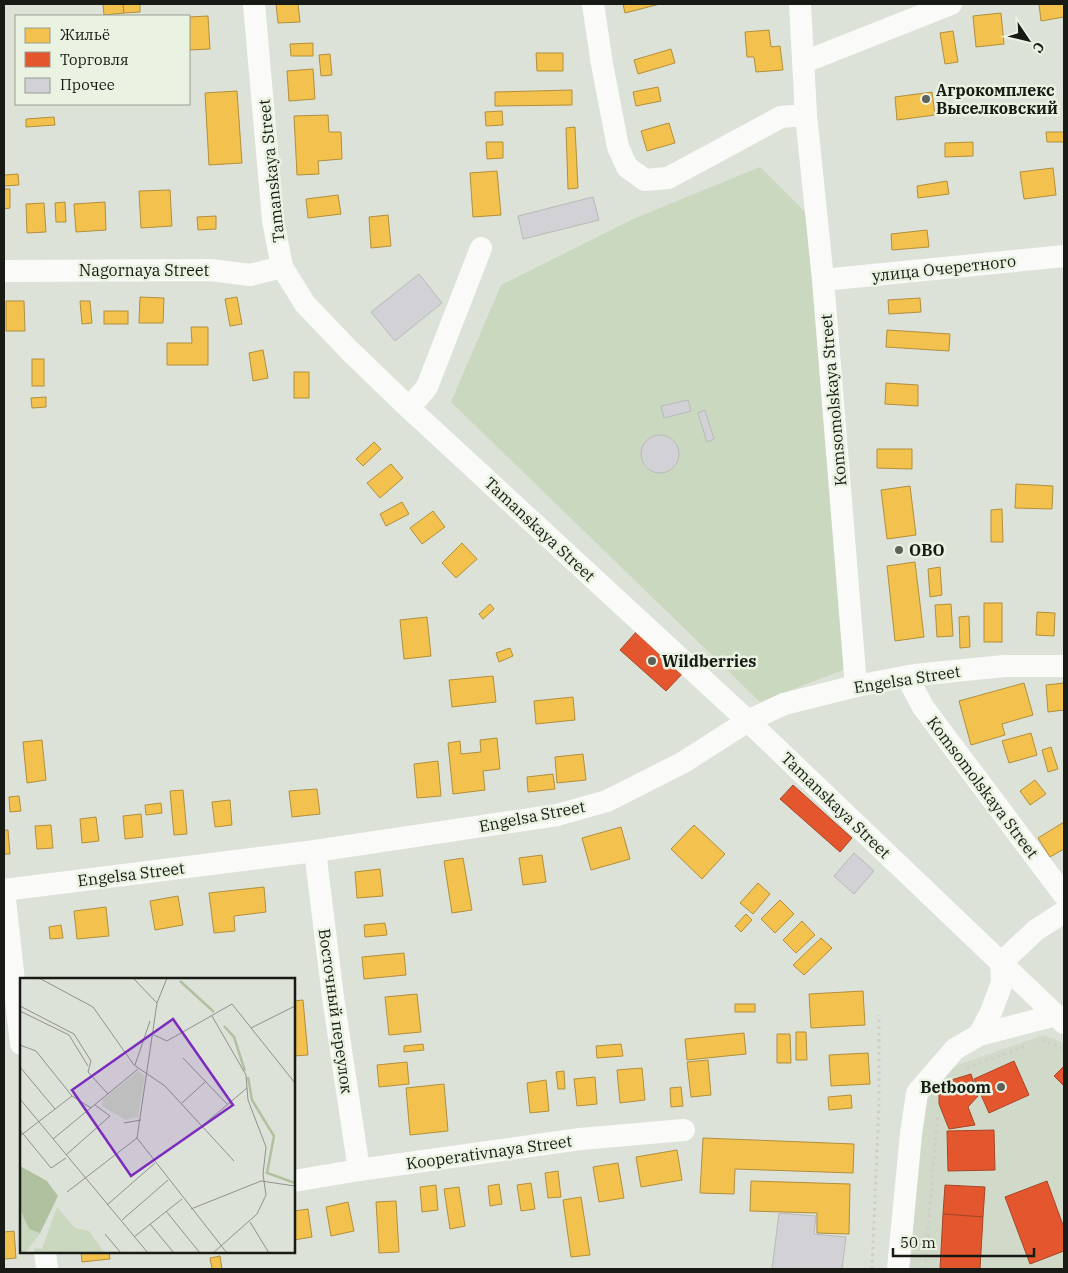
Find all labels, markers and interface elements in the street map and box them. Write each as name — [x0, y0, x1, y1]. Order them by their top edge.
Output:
legend — [15, 15, 190, 105]
north arrow — [1003, 15, 1053, 65]
text: Жильё — [60, 25, 110, 44]
text: С — [1029, 38, 1049, 56]
text: Торговля — [60, 50, 129, 69]
text: Прочее — [60, 75, 115, 94]
place label: Агрокомплекс Выселковский — [936, 80, 1058, 118]
marker: Агрокомплекс Выселковский — [920, 93, 932, 105]
street label: Tamanskaya Street — [253, 98, 288, 244]
street label: улица Очеретного — [871, 251, 1017, 285]
street label: Nagornaya Street — [79, 260, 209, 280]
street label: Komsomolskaya Street — [815, 313, 850, 487]
street label: Tamanskaya Street — [480, 473, 600, 586]
place label: ОВО — [909, 540, 945, 560]
marker: ОВО — [893, 544, 905, 556]
place label: Wildberries — [662, 651, 756, 671]
marker: Wildberries — [646, 655, 658, 667]
street label: Engelsa Street — [852, 661, 962, 697]
street label: Komsomolskaya Street — [923, 712, 1043, 862]
street label: Tamanskaya Street — [777, 748, 895, 863]
street label: Engelsa Street — [477, 796, 587, 836]
street label: Engelsa Street — [76, 857, 186, 890]
street label: Восточный переулок — [315, 927, 358, 1096]
inset map — [20, 978, 295, 1253]
place label: Betboom — [920, 1077, 991, 1097]
marker: Betboom — [995, 1081, 1007, 1093]
street label: Kooperativnaya Street — [405, 1130, 573, 1174]
scale bar — [893, 1226, 1034, 1258]
text: 50 m — [900, 1233, 936, 1252]

